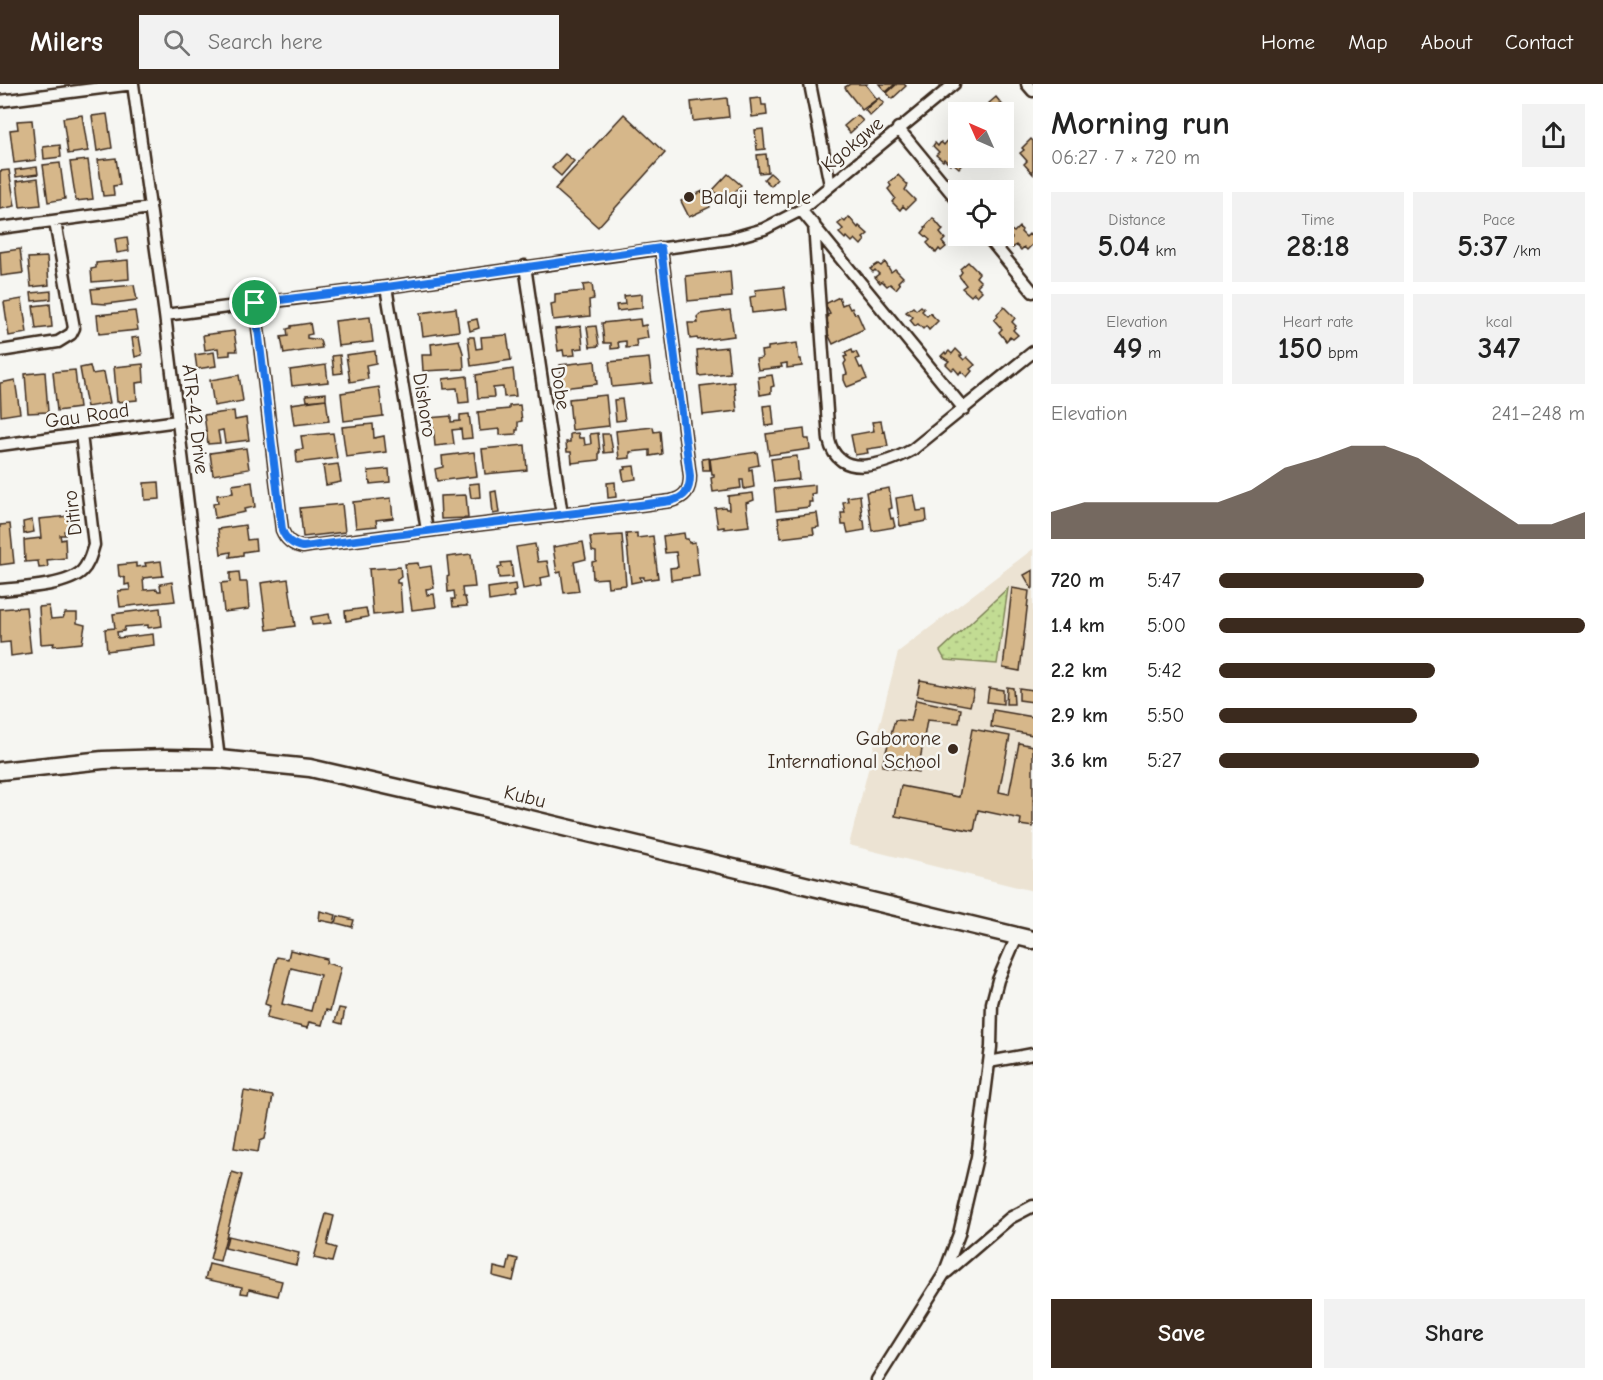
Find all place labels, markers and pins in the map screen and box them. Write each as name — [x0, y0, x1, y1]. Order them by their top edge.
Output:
place label: Balaji temple — [701, 186, 811, 209]
marker: Balaji temple — [682, 190, 696, 204]
pin — [229, 277, 280, 328]
place label: Gaborone International School — [767, 727, 941, 773]
marker: Gaborone International School — [946, 742, 960, 756]

